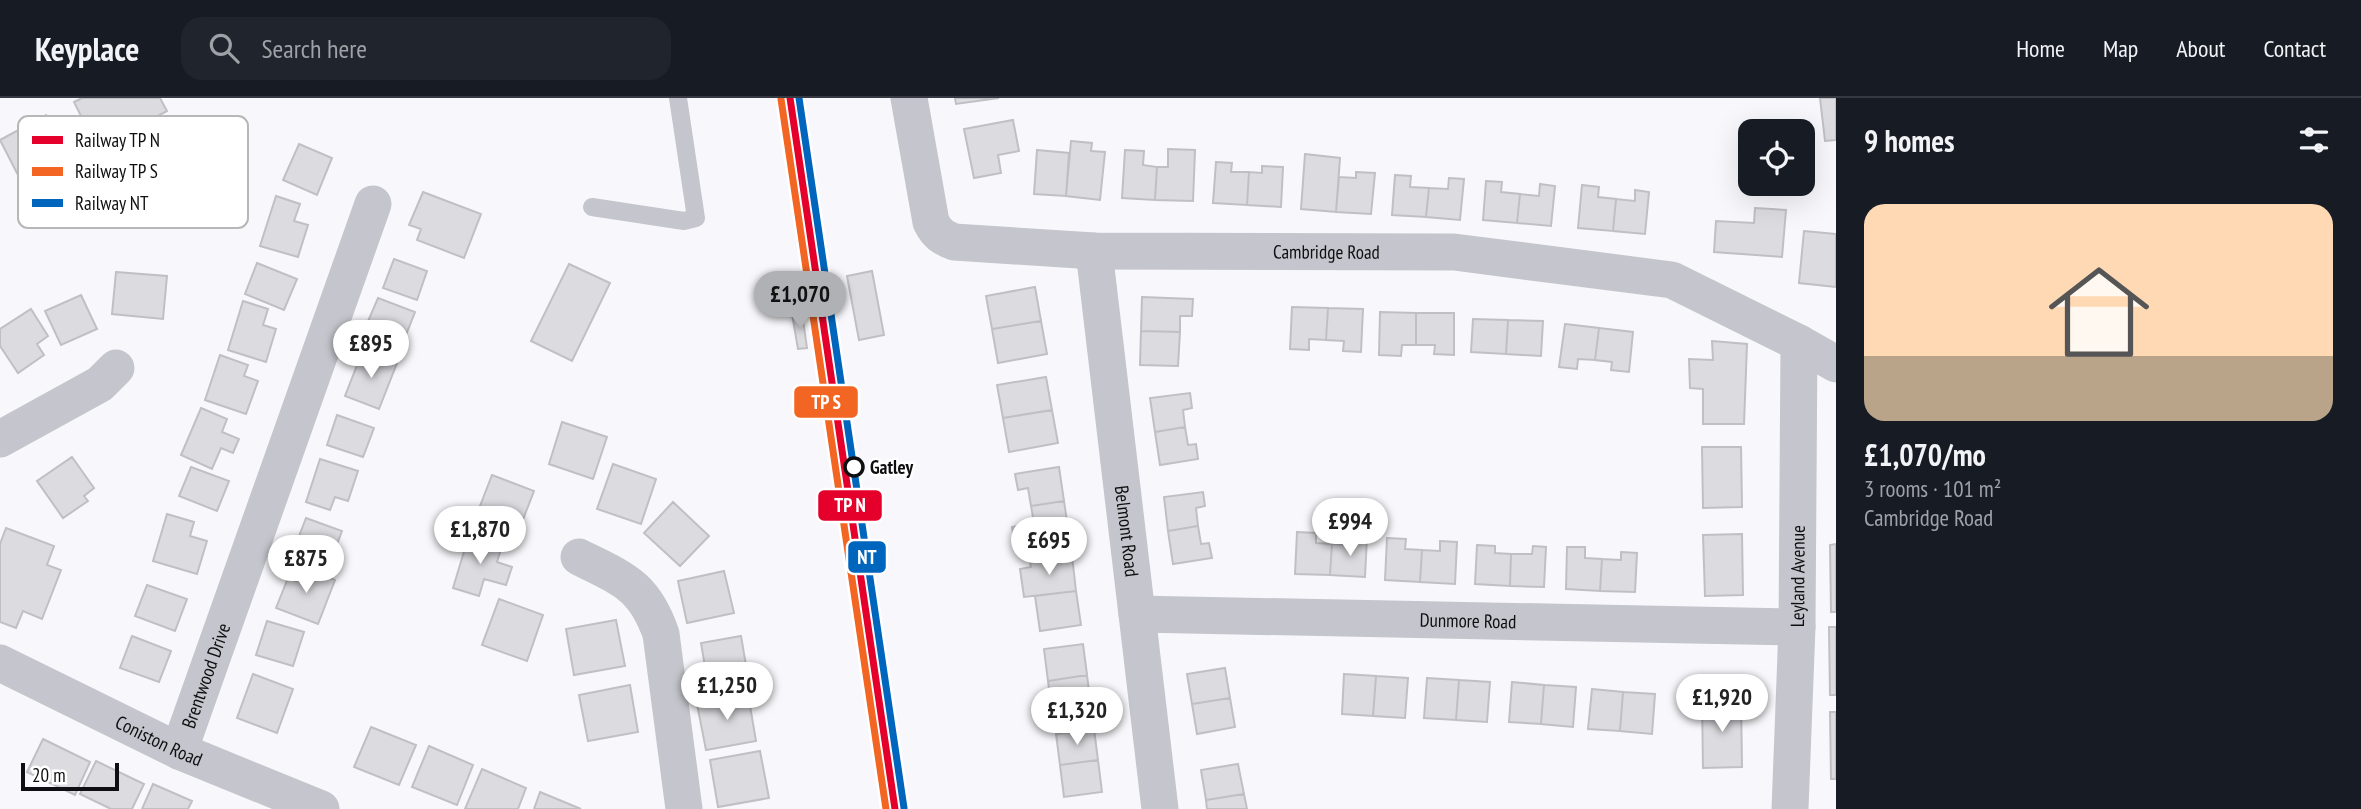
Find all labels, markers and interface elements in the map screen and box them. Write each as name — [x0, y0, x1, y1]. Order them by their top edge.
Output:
search box — [181, 17, 671, 80]
text: Keyplace — [35, 27, 139, 70]
icon: search — [205, 29, 243, 67]
text: Search here — [261, 32, 367, 65]
text: Home — [2016, 33, 2065, 64]
text: Map — [2103, 33, 2138, 64]
text: About — [2176, 33, 2225, 64]
text: Contact — [2263, 33, 2326, 64]
legend — [18, 116, 248, 228]
map controls — [1738, 119, 1815, 196]
button: locate — [1738, 119, 1815, 196]
text: 9 homes — [1864, 121, 1955, 160]
icon: filters — [2295, 121, 2333, 159]
text: Railway TP N — [75, 128, 160, 152]
text: Railway TP S — [75, 159, 158, 183]
text: Railway NT — [75, 191, 149, 215]
street label: Cambridge Road — [1273, 239, 1380, 264]
icon: home — [2036, 249, 2162, 375]
pin: £1,070 — [743, 272, 857, 331]
text: £1,070 — [770, 279, 830, 308]
pin: £895 — [330, 320, 412, 380]
text: £895 — [349, 328, 393, 357]
line badge: TP S — [793, 385, 859, 419]
text: TP S — [811, 390, 841, 414]
text: £1,070/mo — [1864, 435, 1986, 474]
place label: Gatley — [870, 455, 913, 479]
marker: Gatley — [844, 457, 864, 477]
text: 3 rooms · 101 m² — [1864, 474, 2001, 503]
street label: Belmont Road — [1110, 484, 1144, 578]
line badge: TP N — [817, 489, 883, 522]
text: TP N — [834, 493, 866, 517]
pin: £994 — [1309, 498, 1391, 558]
text: Cambridge Road — [1864, 503, 1993, 532]
pin: £1,870 — [423, 506, 537, 566]
text: £994 — [1328, 506, 1372, 535]
text: £1,870 — [450, 514, 510, 543]
pin: £695 — [1008, 518, 1090, 577]
text: £695 — [1027, 525, 1071, 554]
street label: Leyland Avenue — [1785, 525, 1810, 627]
pin: £875 — [265, 536, 347, 595]
line badge: NT — [847, 540, 887, 574]
text: £875 — [284, 543, 328, 572]
text: NT — [857, 545, 877, 569]
street label: Dunmore Road — [1419, 608, 1517, 633]
street label: Brentwood Drive — [176, 620, 235, 731]
pin: £1,250 — [670, 662, 784, 722]
text: £1,250 — [697, 670, 757, 699]
pin: £1,920 — [1665, 674, 1779, 734]
text: £1,920 — [1692, 682, 1752, 711]
pin: £1,320 — [1020, 688, 1134, 747]
text: £1,320 — [1047, 695, 1107, 724]
street label: Coniston Road — [112, 710, 206, 771]
scale bar — [21, 760, 119, 792]
text: 20 m — [32, 763, 66, 787]

